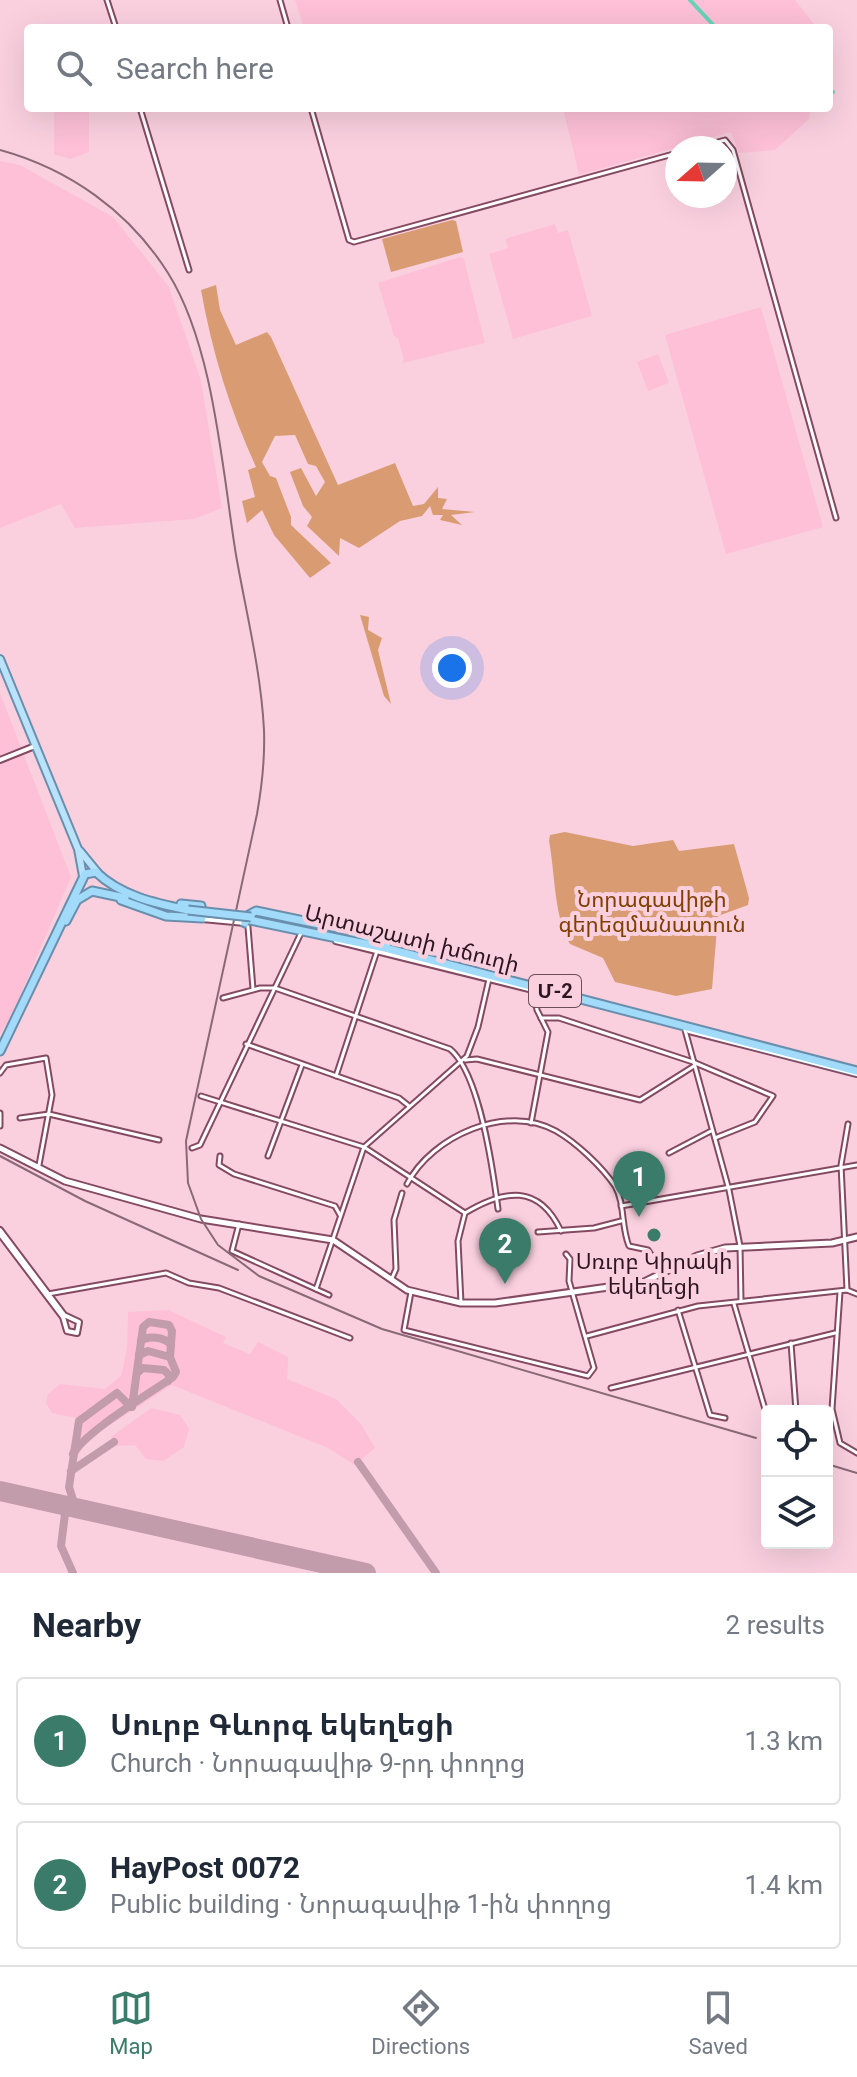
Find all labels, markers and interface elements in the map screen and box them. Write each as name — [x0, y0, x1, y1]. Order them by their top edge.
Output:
search box — [24, 24, 833, 112]
icon: search — [52, 46, 96, 90]
text: Search here — [116, 51, 274, 86]
north arrow — [665, 136, 737, 208]
your location — [432, 648, 472, 688]
park label: Նորագավիթի գերեզմանատուն — [558, 887, 746, 937]
street label: Արտաշատի խճուղի — [302, 900, 522, 977]
road number: Մ-2 — [529, 975, 581, 1007]
pin: 1 — [613, 1151, 665, 1217]
pin: 2 — [479, 1218, 531, 1284]
marker: Սռւրբ Կիրակի եկեղեցի — [645, 1226, 663, 1244]
place label: Սռւրբ Կիրակի եկեղեցի — [576, 1249, 732, 1299]
map controls — [761, 1405, 833, 1549]
button: locate — [761, 1405, 833, 1477]
button: layers — [761, 1477, 833, 1549]
text: Nearby — [32, 1605, 141, 1645]
text: 2 results — [726, 1610, 825, 1640]
text: Սուրբ Գևորգ եկեղեցի — [110, 1707, 454, 1742]
text: 1 — [53, 1726, 67, 1756]
text: 1.3 km — [744, 1726, 823, 1756]
text: Church · Նորագավիթ 9-րդ փողոց — [110, 1748, 525, 1778]
text: HayPost 0072 — [110, 1850, 300, 1885]
text: 2 — [53, 1870, 67, 1900]
text: 1.4 km — [744, 1870, 823, 1900]
text: Public building · Նորագավիթ 1-ին փողոց — [110, 1889, 612, 1919]
tab: Map — [109, 1986, 153, 2059]
tab: Directions — [371, 1986, 470, 2059]
tab: Saved — [688, 1986, 748, 2059]

